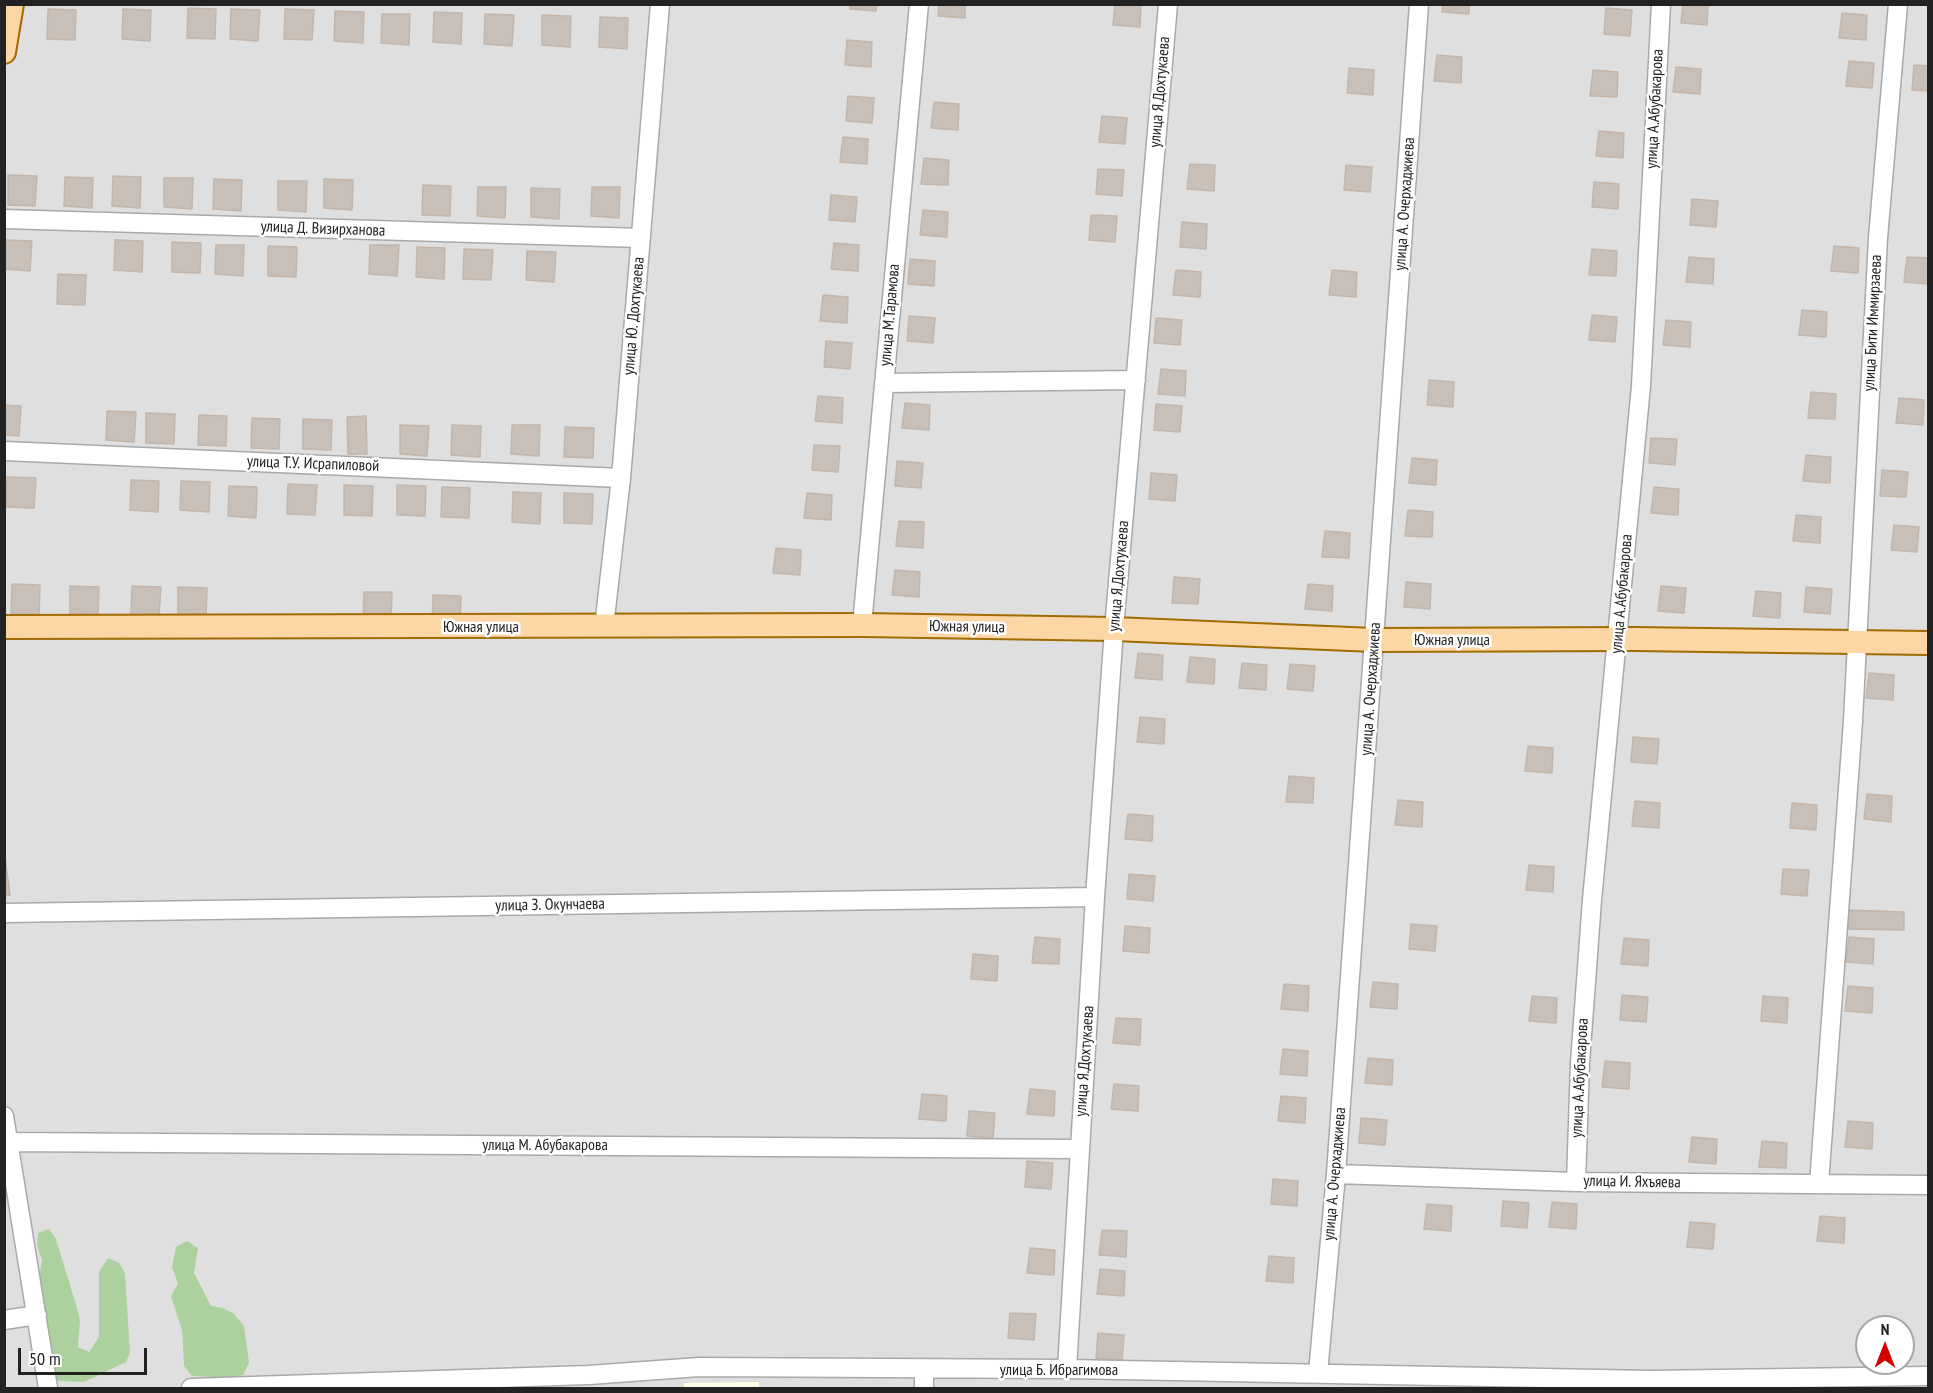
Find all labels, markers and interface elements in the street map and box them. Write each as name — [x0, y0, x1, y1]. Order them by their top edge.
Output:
street label: улица Я.Дохтукаева — [1146, 36, 1174, 148]
street label: улица А.Абубакарова — [1642, 49, 1668, 169]
street label: улица А. Очерхаджиева — [1391, 137, 1419, 271]
street label: улица Д. Визирханова — [260, 217, 386, 241]
street label: улица Бити Иммирзаева — [1860, 254, 1886, 392]
street label: улица Ю. Дохтукаева — [619, 256, 649, 376]
street label: улица М.Тарамова — [876, 263, 904, 367]
street label: улица Т.У. Исрапиловой — [247, 452, 379, 476]
street label: улица Я.Дохтукаева — [1105, 520, 1133, 632]
street label: улица А.Абубакарова — [1607, 533, 1637, 655]
street label: Южная улица — [443, 617, 519, 637]
street label: Южная улица — [929, 617, 1005, 637]
street label: улица А. Очерхаджиева — [1357, 622, 1385, 756]
street label: Южная улица — [1414, 630, 1490, 650]
street label: улица З. Окунчаева — [495, 894, 605, 916]
street label: улица Я.Дохтукаева — [1072, 1005, 1098, 1117]
street label: улица А.Абубакарова — [1567, 1018, 1593, 1138]
street label: улица А. Очерхаджиева — [1320, 1106, 1350, 1242]
street label: улица М. Абубакарова — [482, 1135, 608, 1155]
street label: улица И. Яхъяева — [1583, 1172, 1681, 1192]
north arrow — [1855, 1315, 1915, 1375]
text: N — [1881, 1319, 1889, 1339]
scale bar — [21, 1336, 150, 1374]
text: 50 m — [29, 1347, 61, 1370]
street label: улица Б. Ибрагимова — [1000, 1360, 1118, 1380]

